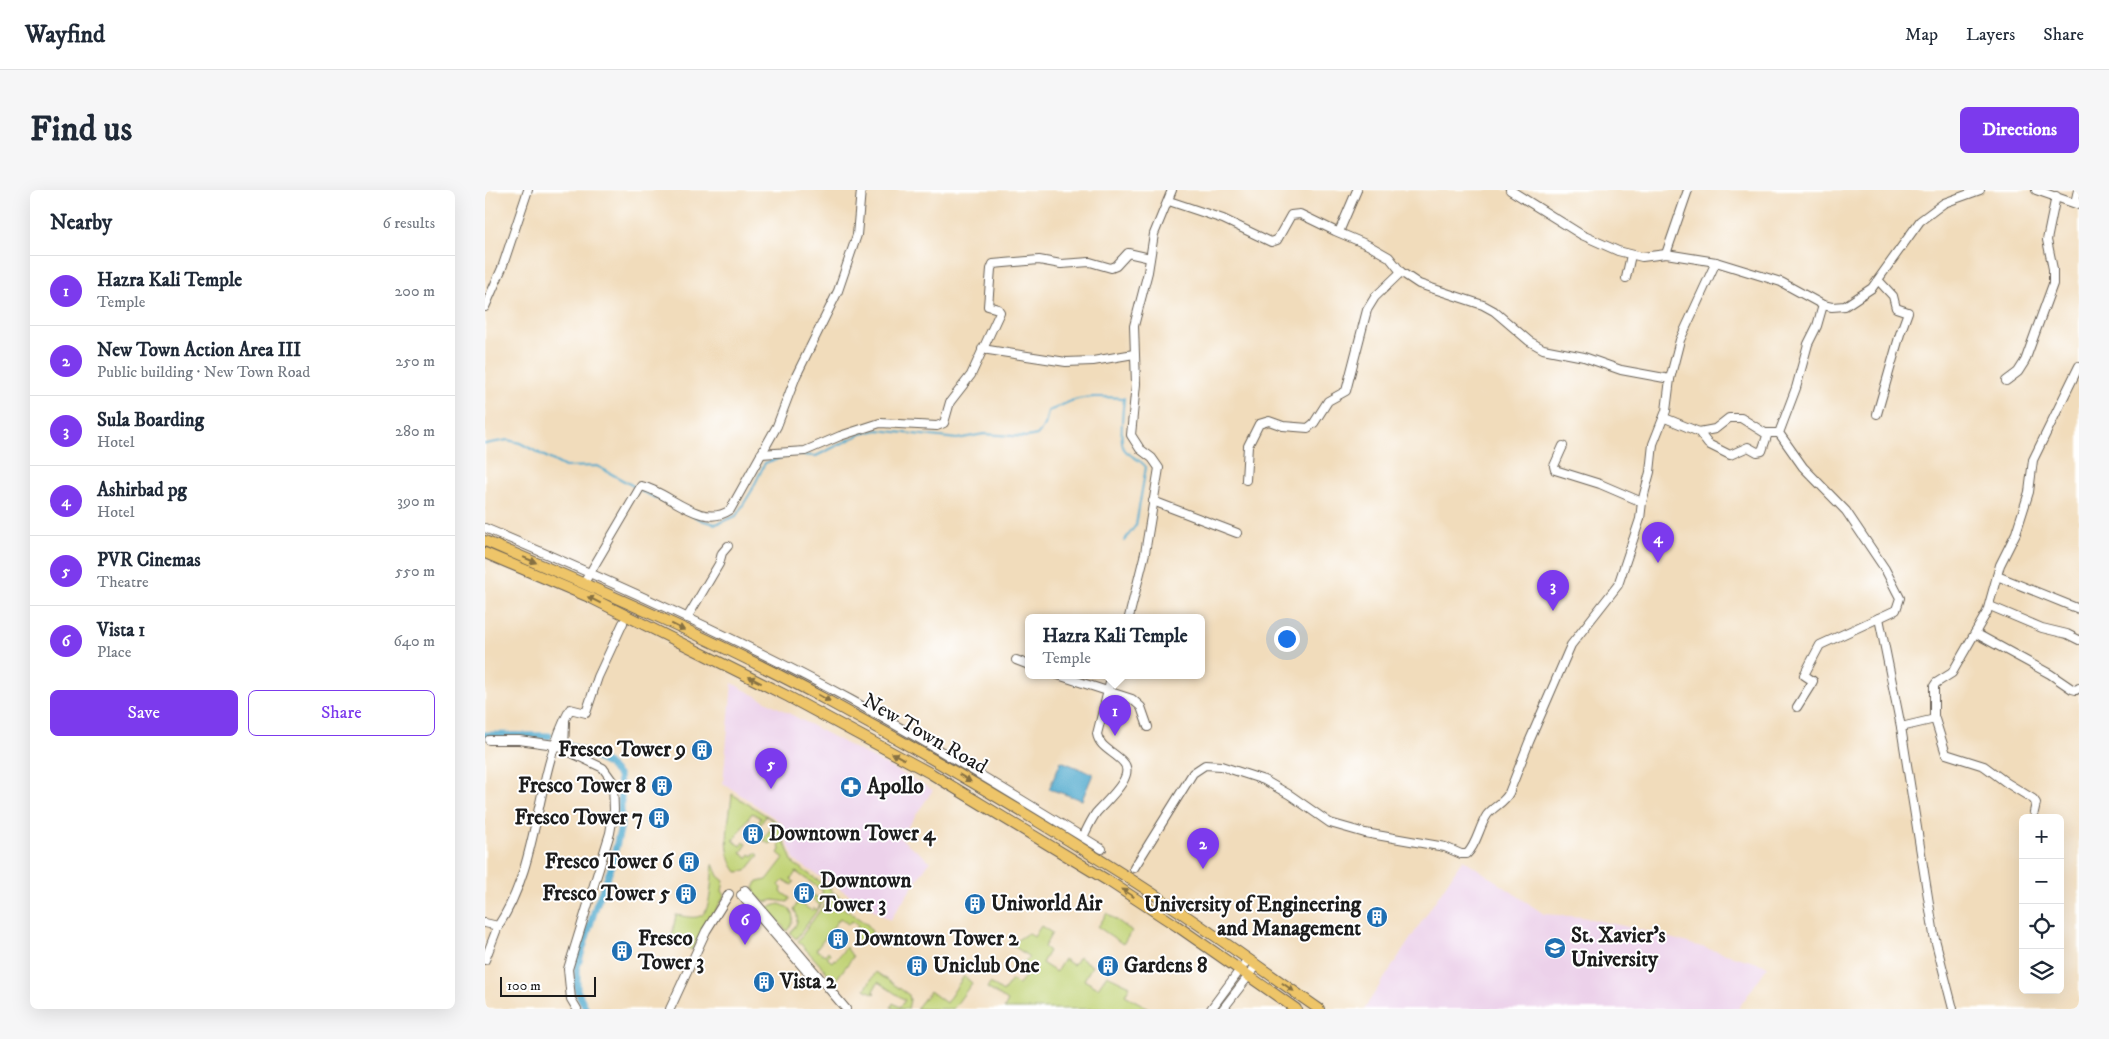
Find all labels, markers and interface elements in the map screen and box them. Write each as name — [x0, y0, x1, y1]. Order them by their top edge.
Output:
text: Wayfind — [25, 20, 105, 50]
text: Map — [1905, 24, 1938, 46]
text: Layers — [1966, 24, 2015, 46]
text: Share — [2043, 24, 2084, 46]
button: Directions — [1960, 107, 2079, 153]
text: Find us — [30, 108, 132, 152]
text: Nearby — [50, 210, 112, 236]
text: 6 results — [382, 213, 435, 233]
text: Hazra Kali Temple — [97, 269, 242, 292]
text: 1 — [63, 281, 69, 301]
text: 200 m — [394, 281, 435, 301]
text: Temple — [97, 292, 145, 312]
text: New Town Action Area III — [97, 339, 301, 362]
text: 2 — [62, 351, 70, 371]
text: 250 m — [395, 351, 435, 371]
text: Public building · New Town Road — [97, 362, 310, 382]
text: Sula Boarding — [97, 409, 204, 432]
text: 3 — [63, 421, 69, 441]
text: 280 m — [395, 421, 435, 441]
text: Hotel — [97, 432, 135, 452]
text: Ashirbad pg — [97, 479, 187, 502]
text: 4 — [61, 491, 71, 511]
text: 390 m — [397, 491, 435, 511]
text: Hotel — [97, 502, 135, 522]
pin: 4 — [1642, 522, 1674, 563]
text: PVR Cinemas — [97, 549, 201, 572]
one-way arrow — [523, 557, 537, 565]
text: 5 — [62, 561, 70, 581]
text: 550 m — [395, 561, 435, 581]
pin: 3 — [1537, 570, 1569, 611]
text: Theatre — [97, 572, 149, 592]
one-way arrow — [587, 596, 601, 604]
popup — [1025, 614, 1205, 679]
text: Vista 1 — [97, 619, 145, 642]
one-way arrow — [671, 623, 685, 631]
text: Hazra Kali Temple — [1042, 625, 1188, 648]
your location — [1274, 626, 1300, 652]
text: 6 — [62, 631, 70, 651]
text: 640 m — [393, 631, 435, 651]
text: Place — [97, 642, 131, 662]
text: Temple — [1042, 648, 1091, 668]
one-way arrow — [747, 676, 762, 684]
street label: New Town Road — [858, 688, 992, 780]
button: Save — [50, 690, 238, 736]
button: Share — [248, 690, 435, 736]
one-way arrow — [817, 694, 831, 703]
pin: 1 — [1099, 695, 1131, 736]
place label: Fresco Tower 9 — [558, 737, 686, 763]
building icon: Fresco Tower 9 — [690, 738, 714, 762]
pin: 5 — [755, 748, 787, 789]
one-way arrow — [891, 752, 905, 760]
place label: Fresco Tower 8 — [518, 773, 646, 799]
building icon: Fresco Tower 8 — [650, 774, 674, 798]
place label: Apollo — [866, 774, 924, 800]
one-way arrow — [959, 774, 972, 783]
pharmacy icon: Apollo — [839, 775, 863, 799]
place label: Fresco Tower 7 — [515, 805, 643, 831]
building icon: Fresco Tower 7 — [647, 806, 671, 830]
map controls — [2019, 814, 2064, 994]
button: + — [2019, 814, 2064, 859]
place label: Downtown Tower 4 — [769, 821, 936, 847]
building icon: Downtown Tower 4 — [741, 822, 765, 846]
pin: 2 — [1187, 828, 1219, 869]
place label: Fresco Tower 6 — [545, 849, 674, 875]
building icon: Fresco Tower 6 — [677, 850, 701, 874]
button: − — [2019, 859, 2064, 904]
place label: Downtown Tower 3 — [819, 868, 912, 918]
place label: Fresco Tower 5 — [542, 881, 671, 907]
building icon: Downtown Tower 3 — [792, 881, 816, 905]
building icon: Fresco Tower 5 — [674, 882, 698, 906]
one-way arrow — [1121, 888, 1134, 898]
place label: Uniworld Air — [991, 891, 1103, 917]
building icon: Uniworld Air — [963, 892, 987, 916]
place label: University of Engineering and Management — [1144, 892, 1362, 942]
pin: 6 — [729, 904, 761, 945]
button: locate — [2019, 904, 2064, 949]
building icon: University of Engineering and Management — [1365, 905, 1389, 929]
place label: St. Xavier's University — [1571, 923, 1666, 973]
place label: Fresco Tower 3 — [637, 926, 704, 976]
place label: Downtown Tower 2 — [854, 926, 1019, 952]
building icon: Downtown Tower 2 — [826, 927, 850, 951]
school or university icon: St. Xavier's University — [1543, 936, 1567, 960]
building icon: Fresco Tower 3 — [610, 939, 634, 963]
button: layers — [2019, 949, 2064, 994]
place label: Uniclub One — [933, 953, 1040, 979]
place label: Gardens 8 — [1124, 953, 1208, 979]
building icon: Uniclub One — [905, 954, 929, 978]
building icon: Gardens 8 — [1096, 954, 1120, 978]
place label: Vista 2 — [779, 969, 837, 995]
building icon: Vista 2 — [752, 970, 776, 994]
scale bar — [500, 974, 596, 997]
text: 100 m — [507, 977, 541, 995]
one-way arrow — [1281, 982, 1294, 992]

